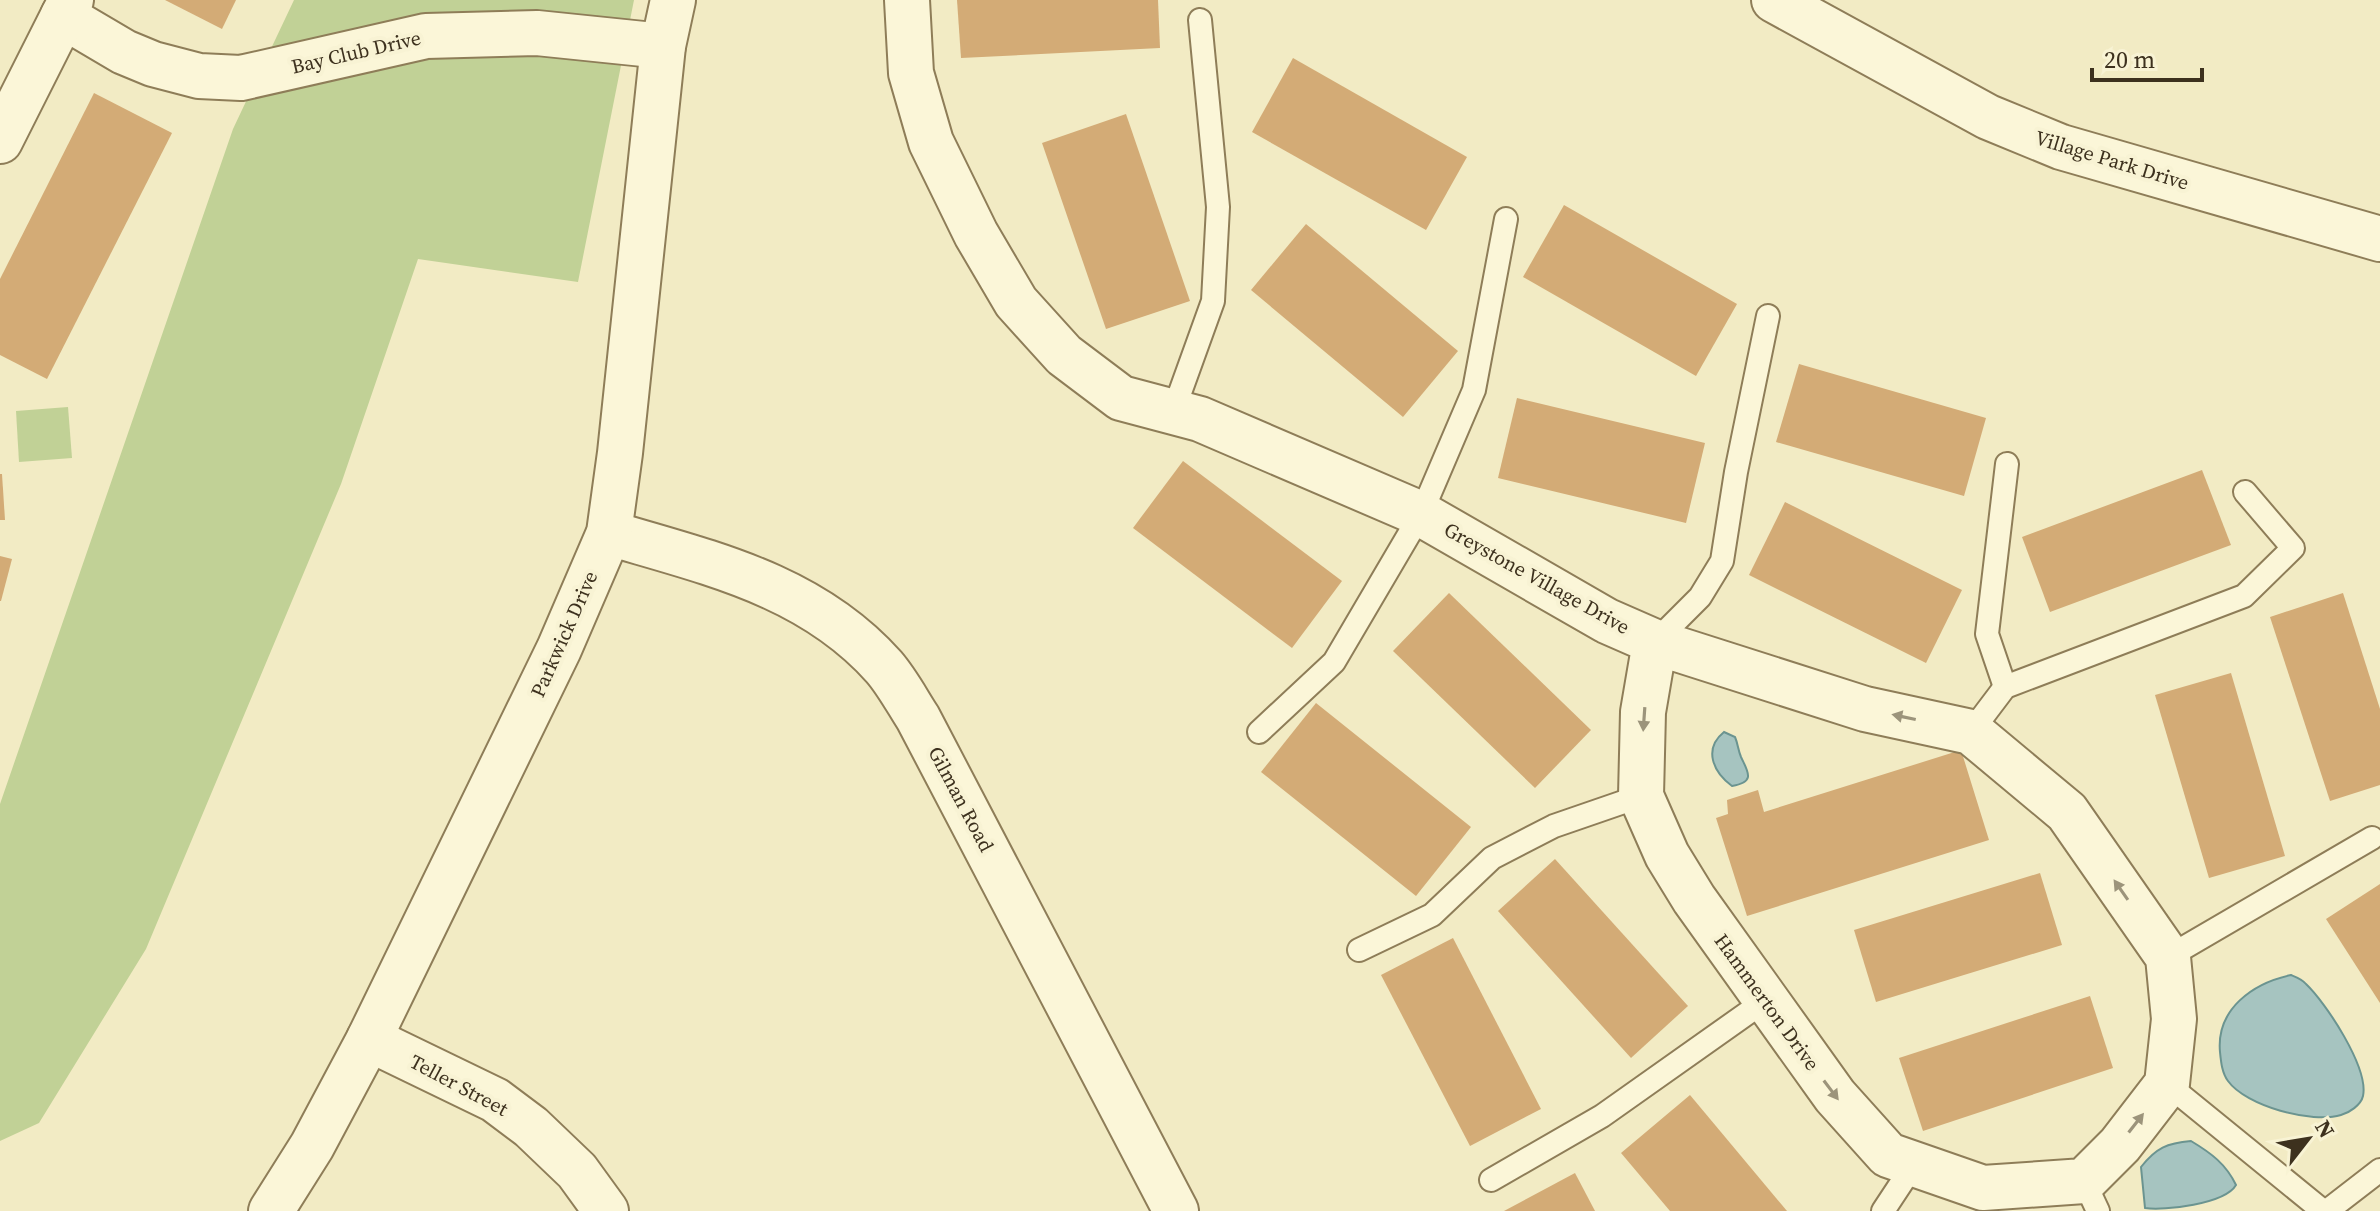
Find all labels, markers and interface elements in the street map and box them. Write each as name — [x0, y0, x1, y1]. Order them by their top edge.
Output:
street label: Bay Club Drive — [289, 24, 423, 80]
scale bar — [2092, 32, 2202, 82]
text: 20 m — [2104, 43, 2155, 76]
street label: Village Park Drive — [2032, 123, 2192, 197]
street label: Greystone Village Drive — [1439, 515, 1635, 641]
street label: Parkwick Drive — [524, 566, 604, 702]
one-way arrow — [1637, 707, 1650, 732]
one-way arrow — [1891, 710, 1916, 723]
street label: Gilman Road — [921, 741, 1001, 857]
one-way arrow — [2114, 879, 2129, 900]
street label: Hammerton Drive — [1708, 928, 1826, 1076]
street label: Teller Street — [405, 1047, 514, 1123]
one-way arrow — [1823, 1079, 1839, 1101]
north arrow — [2268, 1099, 2348, 1179]
one-way arrow — [2128, 1113, 2144, 1133]
text: N — [2308, 1114, 2342, 1143]

